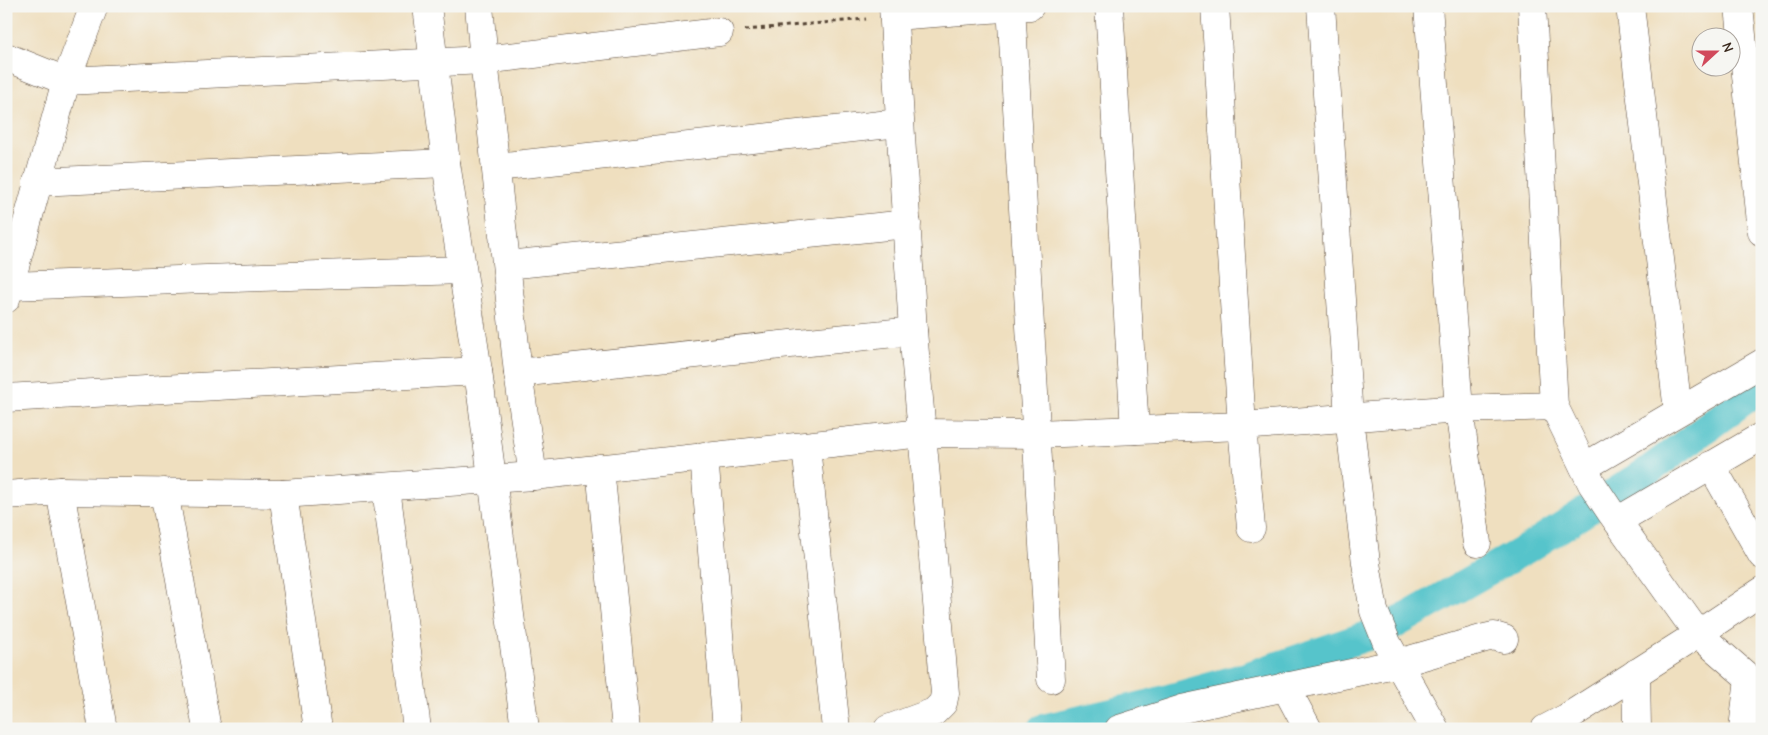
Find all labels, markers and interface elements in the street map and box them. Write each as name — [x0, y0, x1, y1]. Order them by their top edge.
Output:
north arrow — [1690, 28, 1740, 78]
text: N — [1718, 40, 1737, 55]

